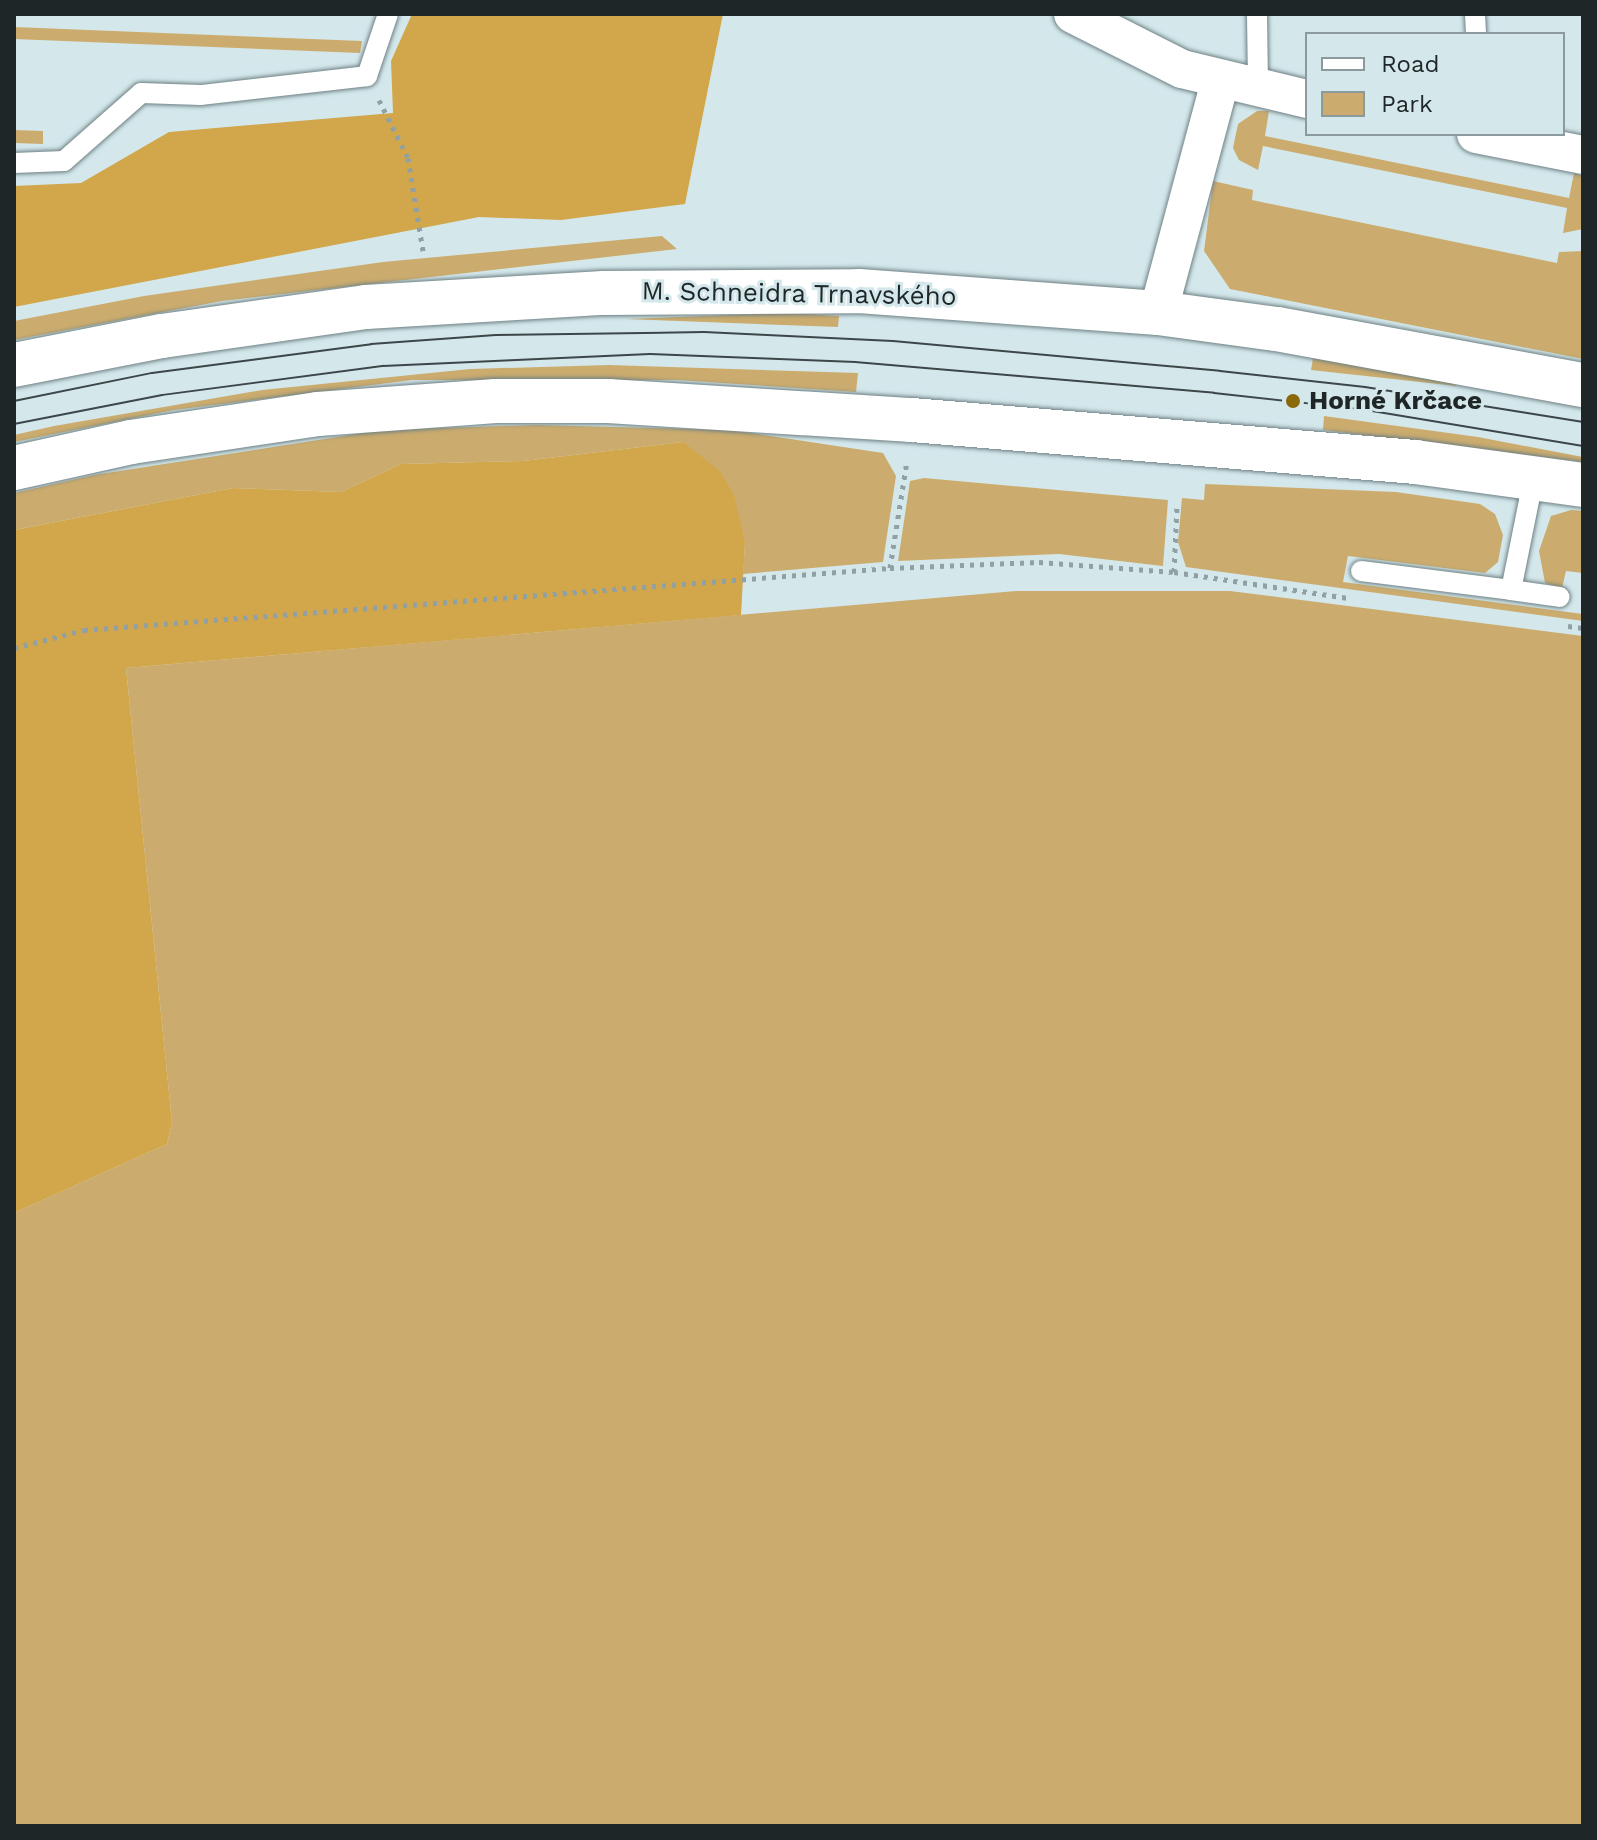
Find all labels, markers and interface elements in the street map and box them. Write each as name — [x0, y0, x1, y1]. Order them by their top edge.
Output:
legend — [1305, 32, 1565, 136]
text: Road — [1381, 50, 1440, 78]
text: Park — [1381, 90, 1433, 118]
street label: M. Schneidra Trnavského — [641, 276, 957, 312]
place label: Horné Krčace — [1309, 385, 1482, 417]
marker: Horné Krčace — [1284, 392, 1302, 410]

